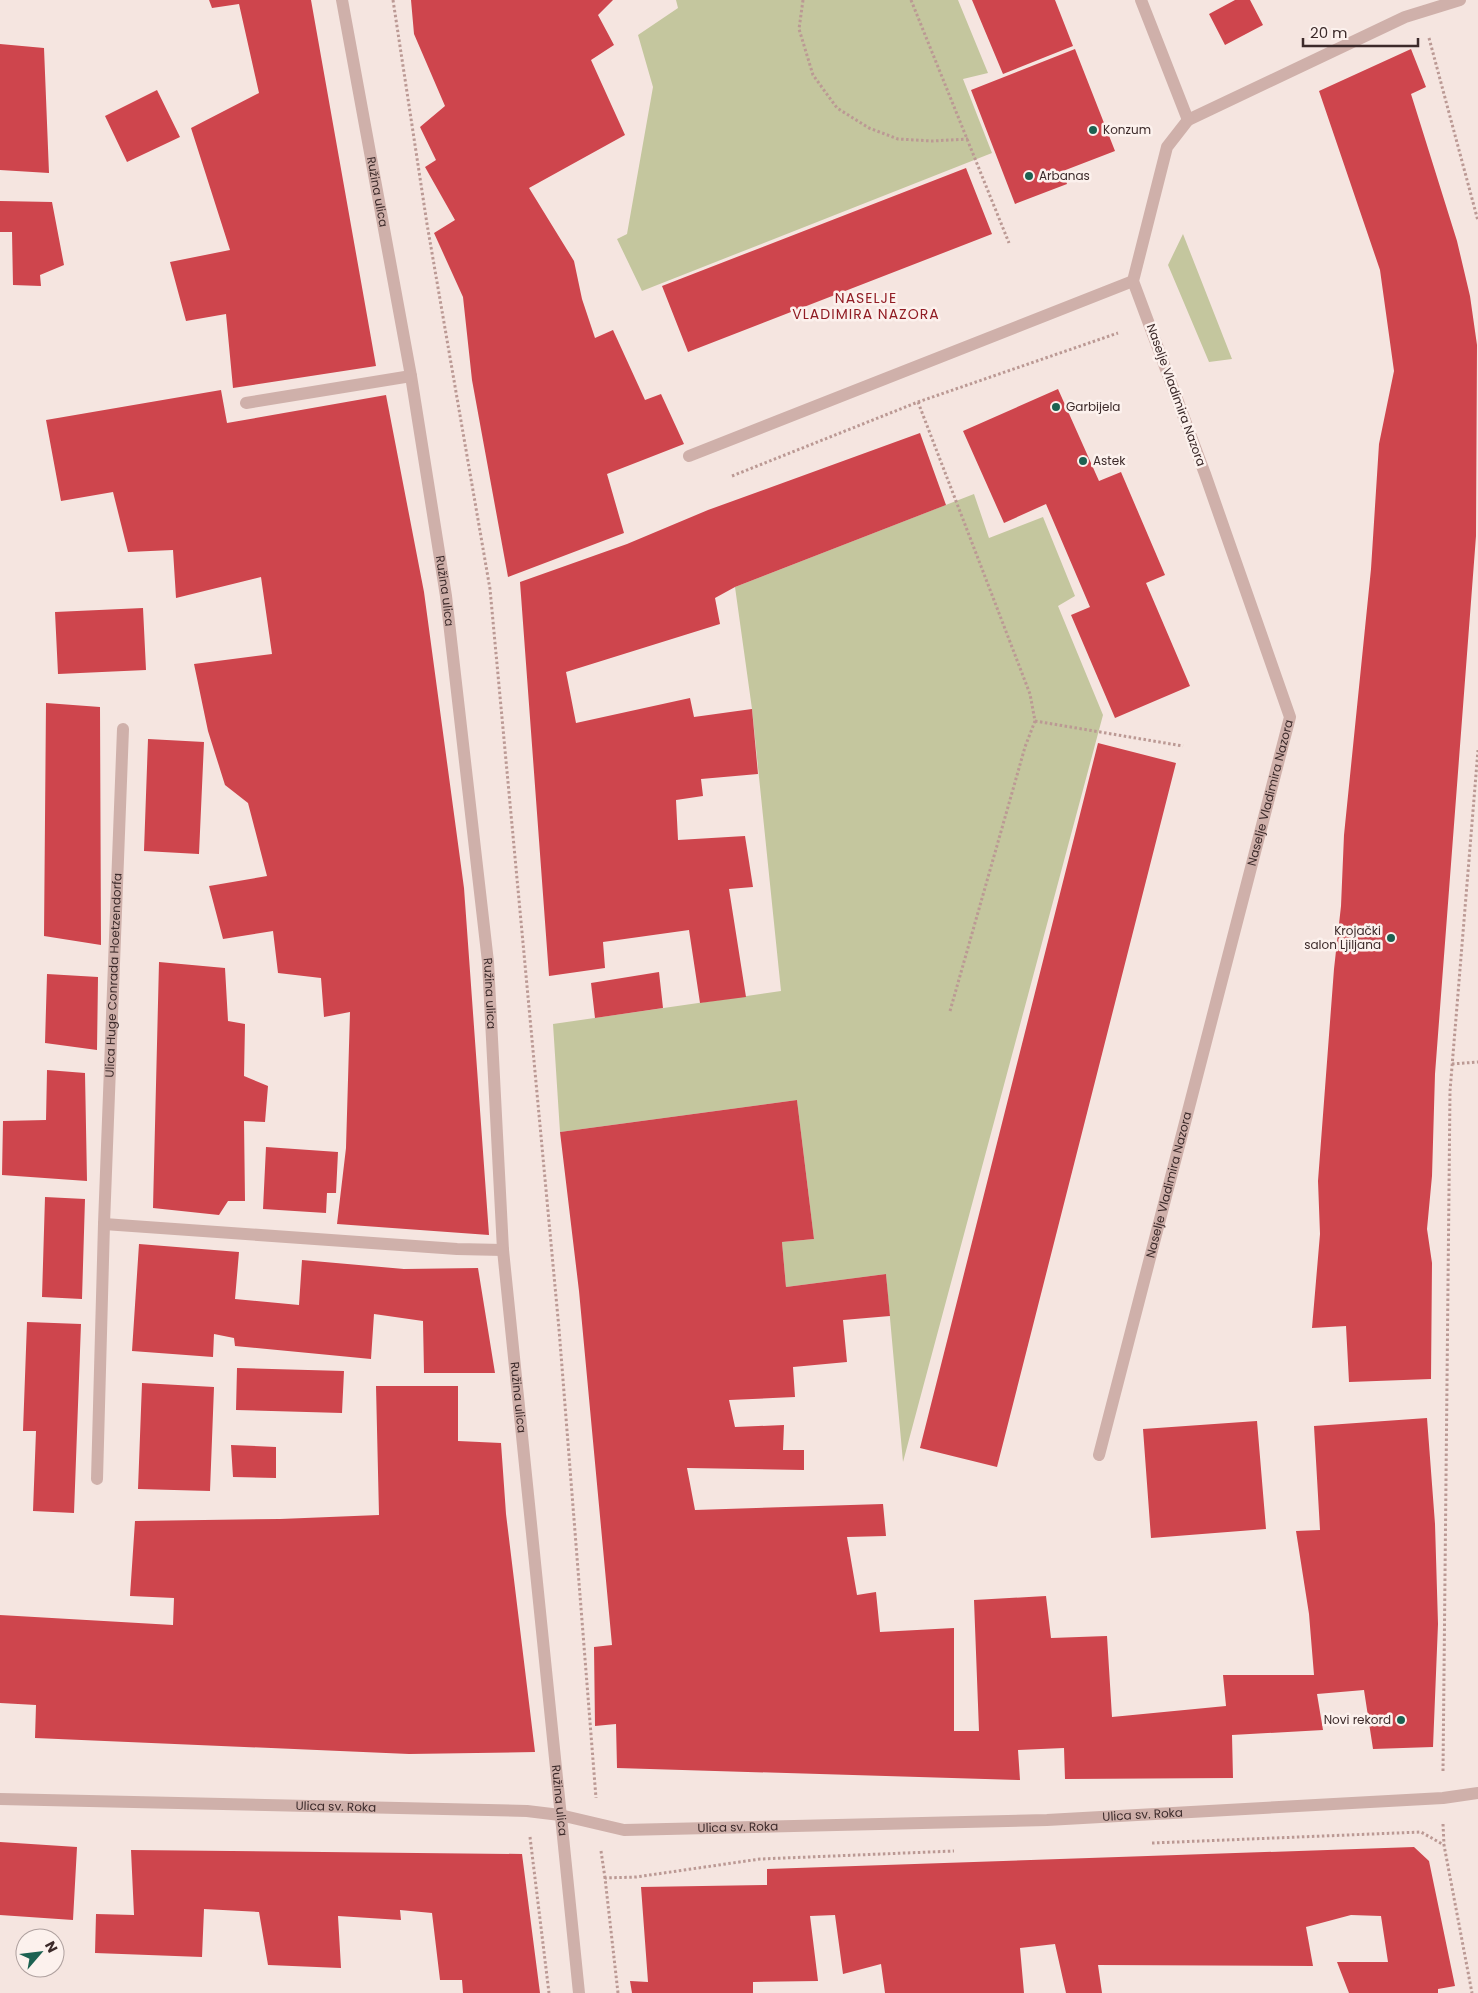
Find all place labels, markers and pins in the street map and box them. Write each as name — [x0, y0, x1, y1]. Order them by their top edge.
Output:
place label: Konzum — [1103, 121, 1151, 138]
marker: Konzum — [1087, 124, 1099, 136]
place label: Arbanas — [1039, 167, 1090, 184]
marker: Arbanas — [1023, 170, 1035, 182]
place label: Garbijela — [1066, 398, 1120, 415]
marker: Garbijela — [1050, 401, 1062, 413]
place label: Astek — [1093, 452, 1126, 469]
marker: Astek — [1077, 455, 1089, 467]
place label: Krojački salon Ljiljana — [1304, 922, 1381, 953]
marker: Krojački salon Ljiljana — [1385, 932, 1397, 944]
place label: Novi rekord — [1324, 1711, 1391, 1728]
marker: Novi rekord — [1395, 1714, 1407, 1726]

